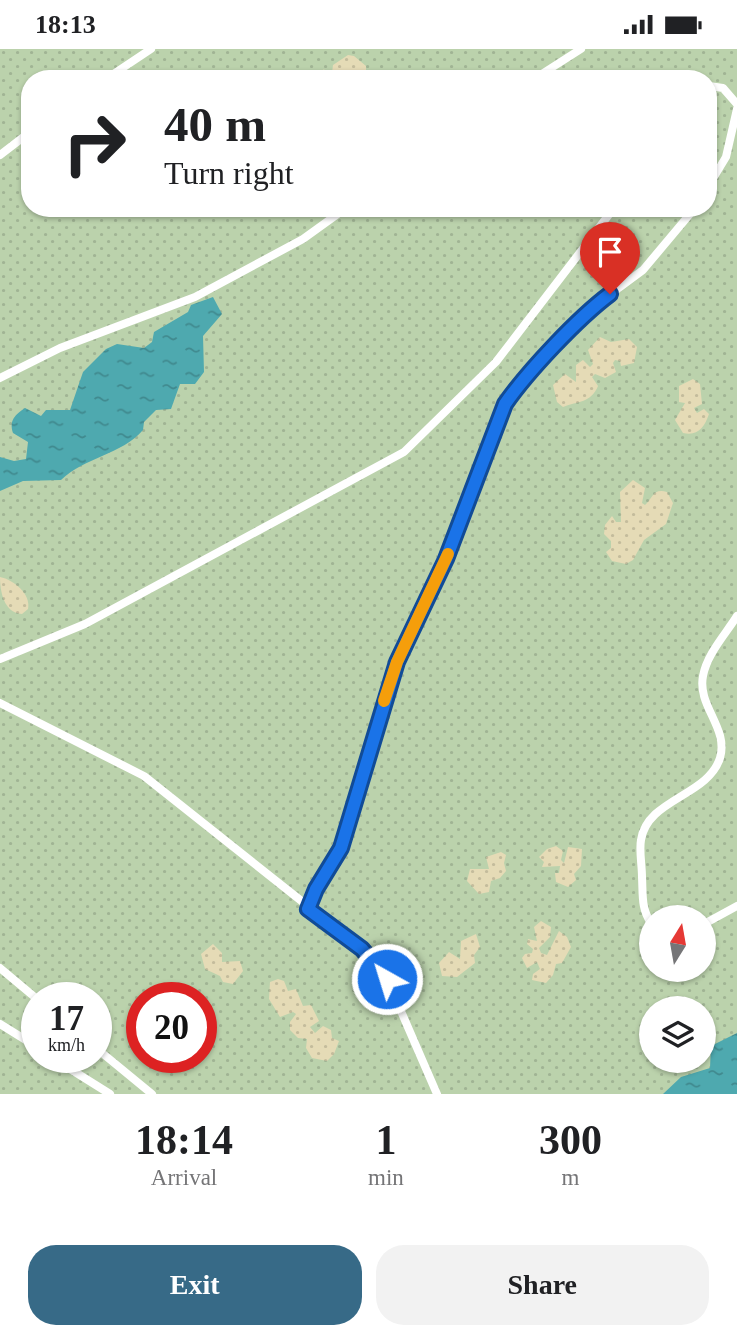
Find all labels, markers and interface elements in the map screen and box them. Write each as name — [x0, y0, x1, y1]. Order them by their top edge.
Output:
text: 18:13 — [35, 10, 96, 39]
text: 40 m — [164, 97, 266, 152]
icon: right — [49, 98, 140, 189]
text: Turn right — [164, 155, 294, 191]
pin — [580, 222, 640, 294]
icon: arrive — [591, 233, 629, 271]
north arrow — [639, 905, 716, 982]
map controls — [639, 905, 716, 1073]
position arrow — [350, 942, 424, 1016]
speed limit sign: 20 — [126, 982, 217, 1073]
button: layers — [639, 996, 716, 1073]
text: 17 — [49, 999, 84, 1038]
text: km/h — [48, 1035, 85, 1055]
text: 18:14 — [135, 1117, 233, 1163]
text: 1 — [375, 1117, 396, 1163]
text: 300 — [539, 1117, 602, 1163]
text: Arrival — [151, 1165, 217, 1190]
text: min — [368, 1165, 404, 1190]
text: m — [561, 1165, 579, 1190]
button: Exit — [28, 1245, 362, 1325]
button: Share — [376, 1245, 709, 1325]

